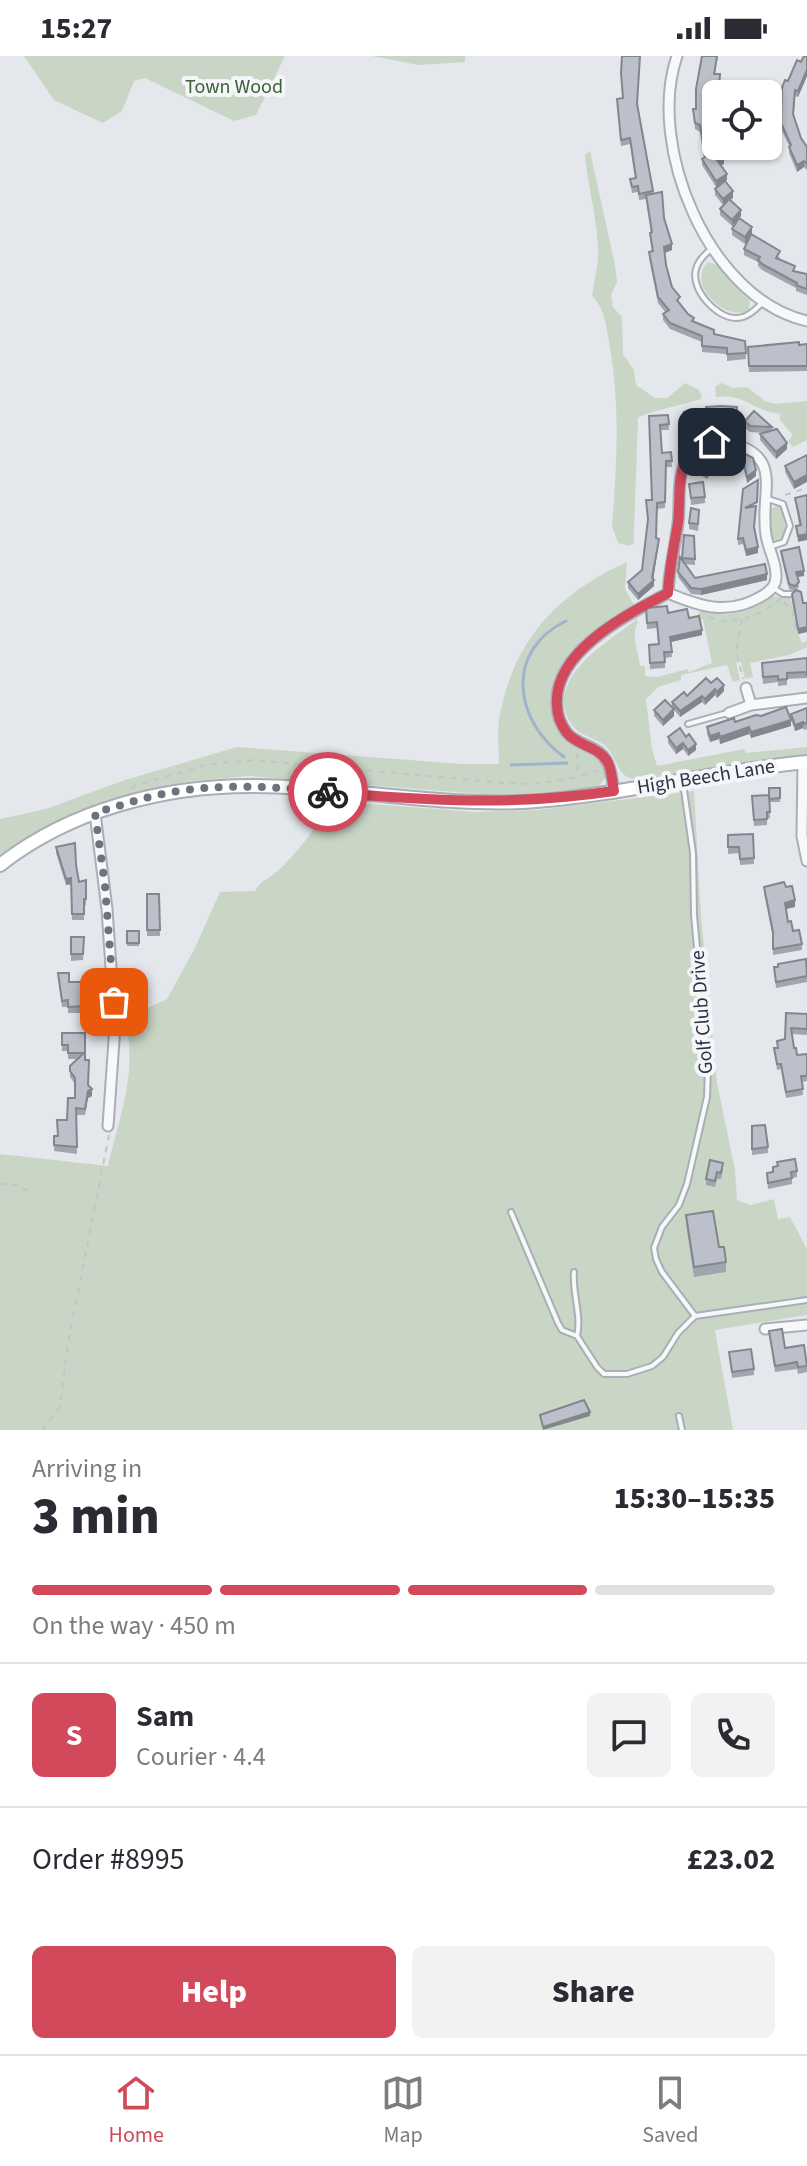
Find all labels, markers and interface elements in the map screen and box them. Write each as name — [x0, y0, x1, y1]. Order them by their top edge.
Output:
text: 15:27 — [40, 7, 112, 50]
park label: Town Wood — [185, 73, 283, 101]
map controls — [702, 80, 782, 160]
button: locate — [702, 80, 782, 160]
pin — [678, 408, 746, 476]
icon: home — [690, 420, 734, 464]
courier — [288, 752, 368, 832]
street label: High Beech Lane — [635, 752, 777, 802]
icon: bike — [306, 770, 350, 814]
street label: Golf Club Drive — [684, 949, 720, 1075]
pin — [80, 968, 148, 1036]
icon: bag — [92, 980, 136, 1024]
text: Arriving in — [32, 1450, 142, 1487]
text: 15:30–15:35 — [614, 1477, 775, 1520]
text: 3 min — [32, 1480, 160, 1554]
text: On the way · 450 m — [32, 1607, 236, 1644]
button: chat — [587, 1693, 671, 1777]
button: phone — [691, 1693, 775, 1777]
text: Sam — [136, 1695, 194, 1738]
text: S — [66, 1714, 82, 1757]
text: Courier · 4.4 — [136, 1738, 266, 1775]
text: Order #8995 — [32, 1838, 185, 1881]
text: £23.02 — [687, 1838, 775, 1881]
button: Help — [32, 1946, 396, 2038]
button: Share — [412, 1946, 775, 2038]
tab: Home — [109, 2071, 164, 2151]
tab: Map — [381, 2071, 425, 2151]
tab: Saved — [642, 2071, 698, 2151]

